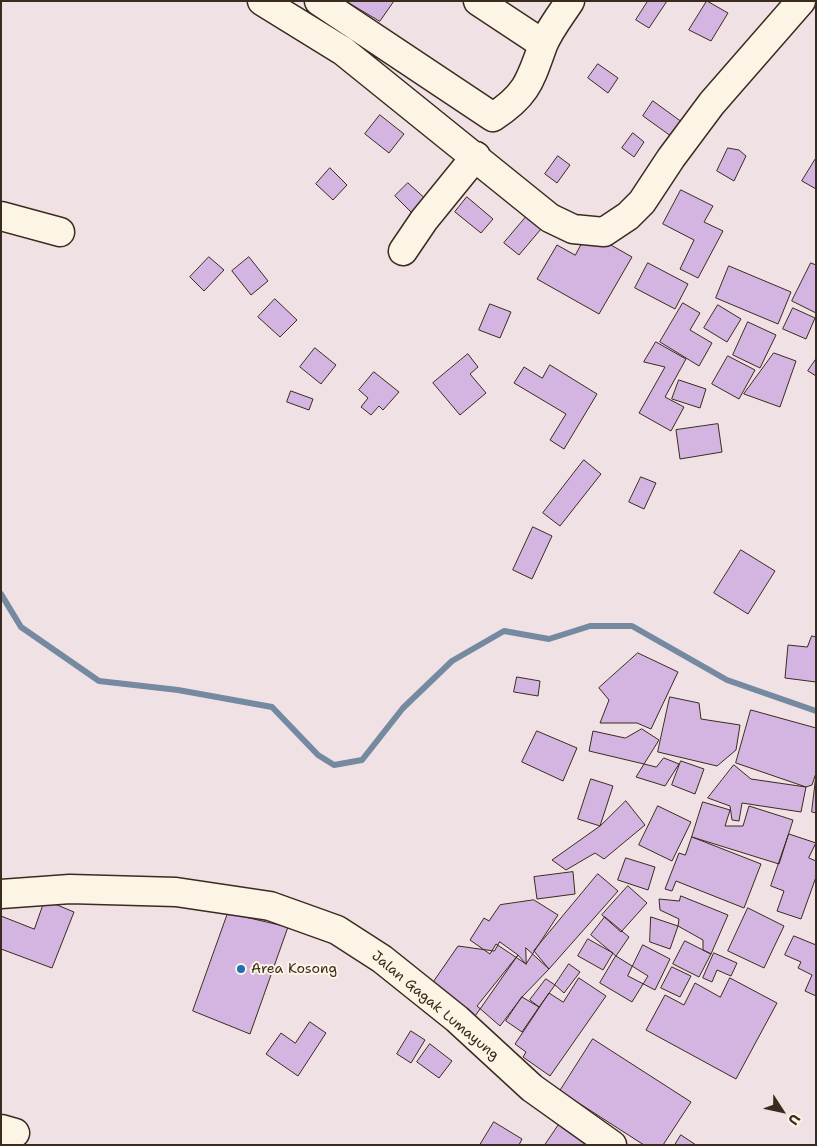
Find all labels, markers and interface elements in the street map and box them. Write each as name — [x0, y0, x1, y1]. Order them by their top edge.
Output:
street label: Jalan Gagak Lumayung — [368, 948, 502, 1064]
place label: Area Kosong — [251, 961, 337, 977]
marker: Area Kosong — [235, 963, 247, 975]
north arrow — [757, 1086, 807, 1136]
text: U — [784, 1111, 804, 1129]

